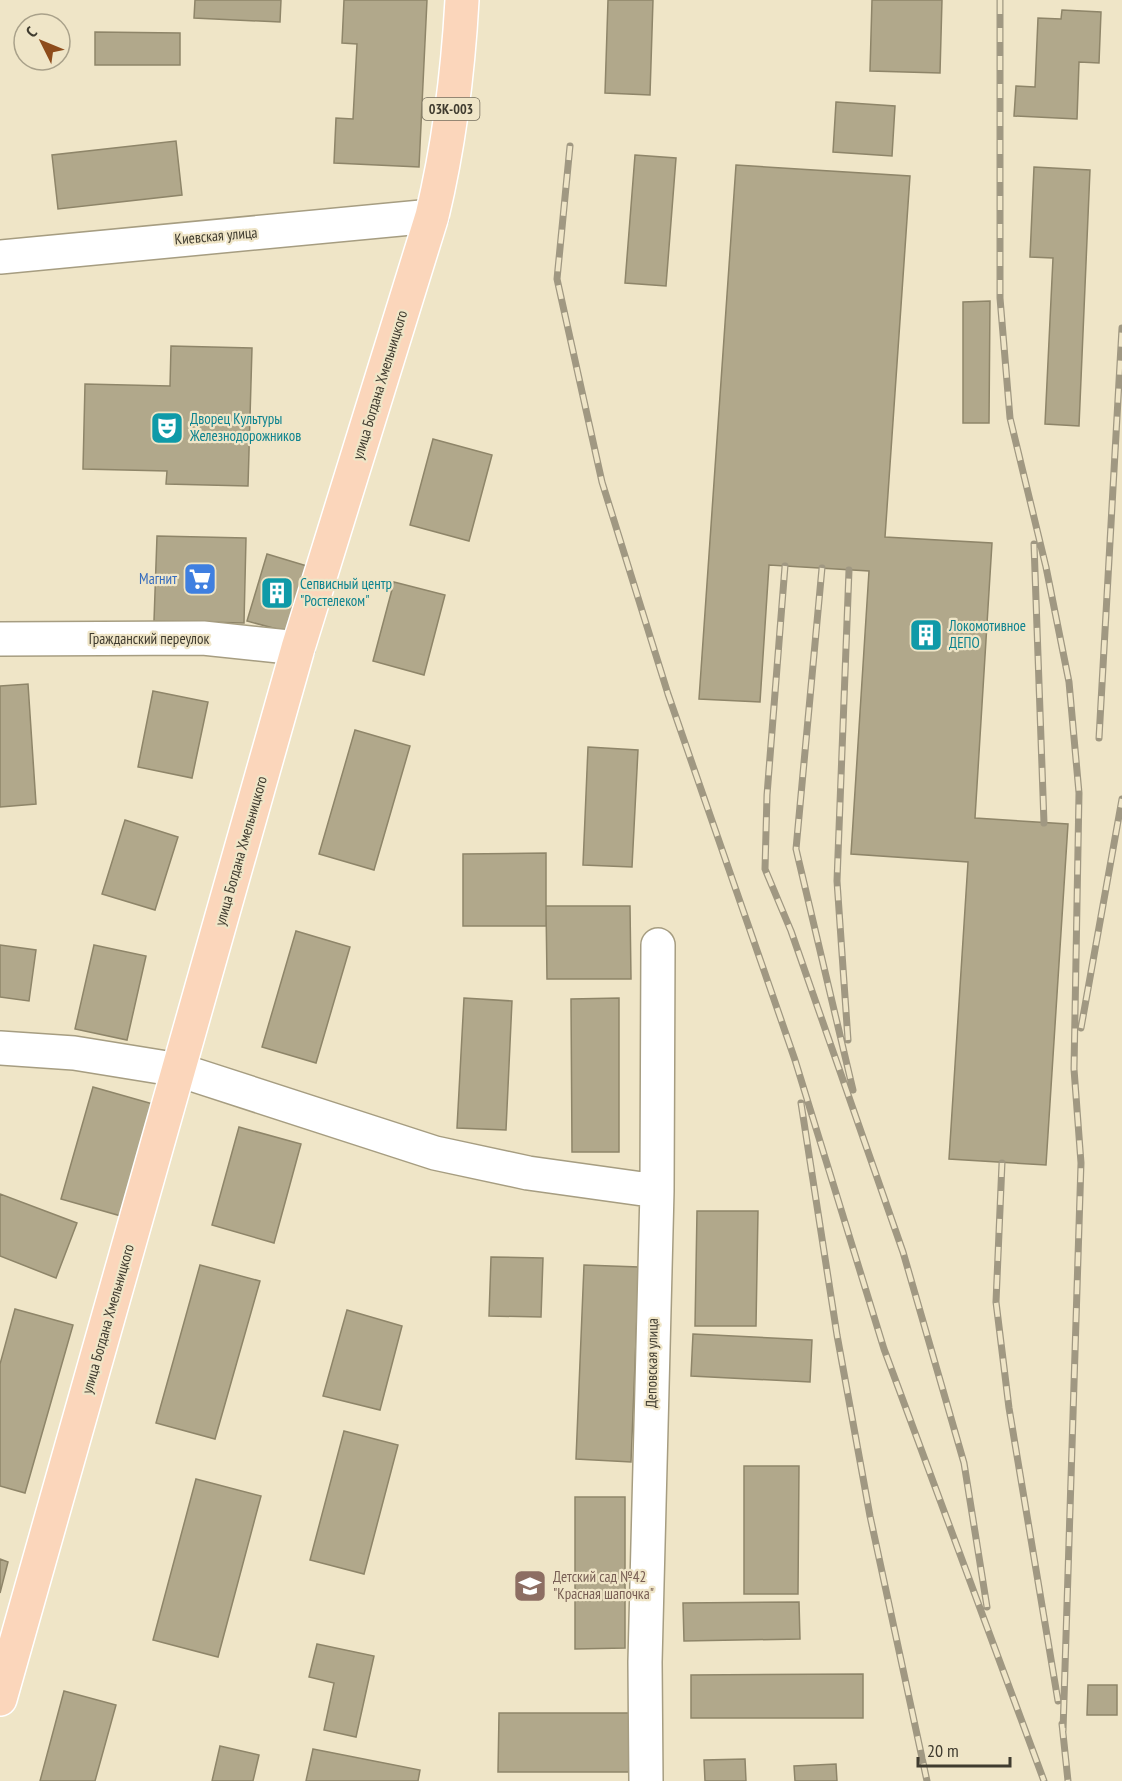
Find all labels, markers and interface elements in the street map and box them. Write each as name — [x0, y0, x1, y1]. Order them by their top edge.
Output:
north arrow — [12, 12, 72, 72]
text: С — [21, 22, 41, 41]
road number: 03К-003 — [422, 98, 480, 120]
street label: Киевская улица — [174, 222, 258, 249]
street label: улица Богдана Хмельницкого — [348, 308, 411, 462]
place label: Дворец Культуры Железнодорожников — [189, 409, 301, 445]
theatre icon: Дворец Культуры Железнодорожников — [149, 410, 185, 446]
supermarket icon: Магнит — [182, 561, 218, 597]
place label: Магнит — [139, 569, 177, 588]
place label: Сепвисный центр "Ростелеком" — [300, 574, 392, 610]
building icon: Сепвисный центр "Ростелеком" — [259, 575, 295, 611]
place label: Локомотивное ДЕПО — [948, 616, 1026, 652]
building icon: Локомотивное ДЕПО — [908, 617, 944, 653]
street label: Гражданский переулок — [89, 629, 209, 648]
street label: улица Богдана Хмельницкого — [210, 774, 271, 928]
street label: улица Богдана Хмельницкого — [77, 1242, 138, 1396]
street label: Деповская улица — [641, 1318, 662, 1408]
place label: Детский сад №42 "Красная шапочка" — [553, 1567, 654, 1603]
school or university icon: Детский сад №42 "Красная шапочка" — [512, 1568, 548, 1604]
scale bar — [918, 1730, 1010, 1768]
text: 20 m — [927, 1739, 959, 1762]

